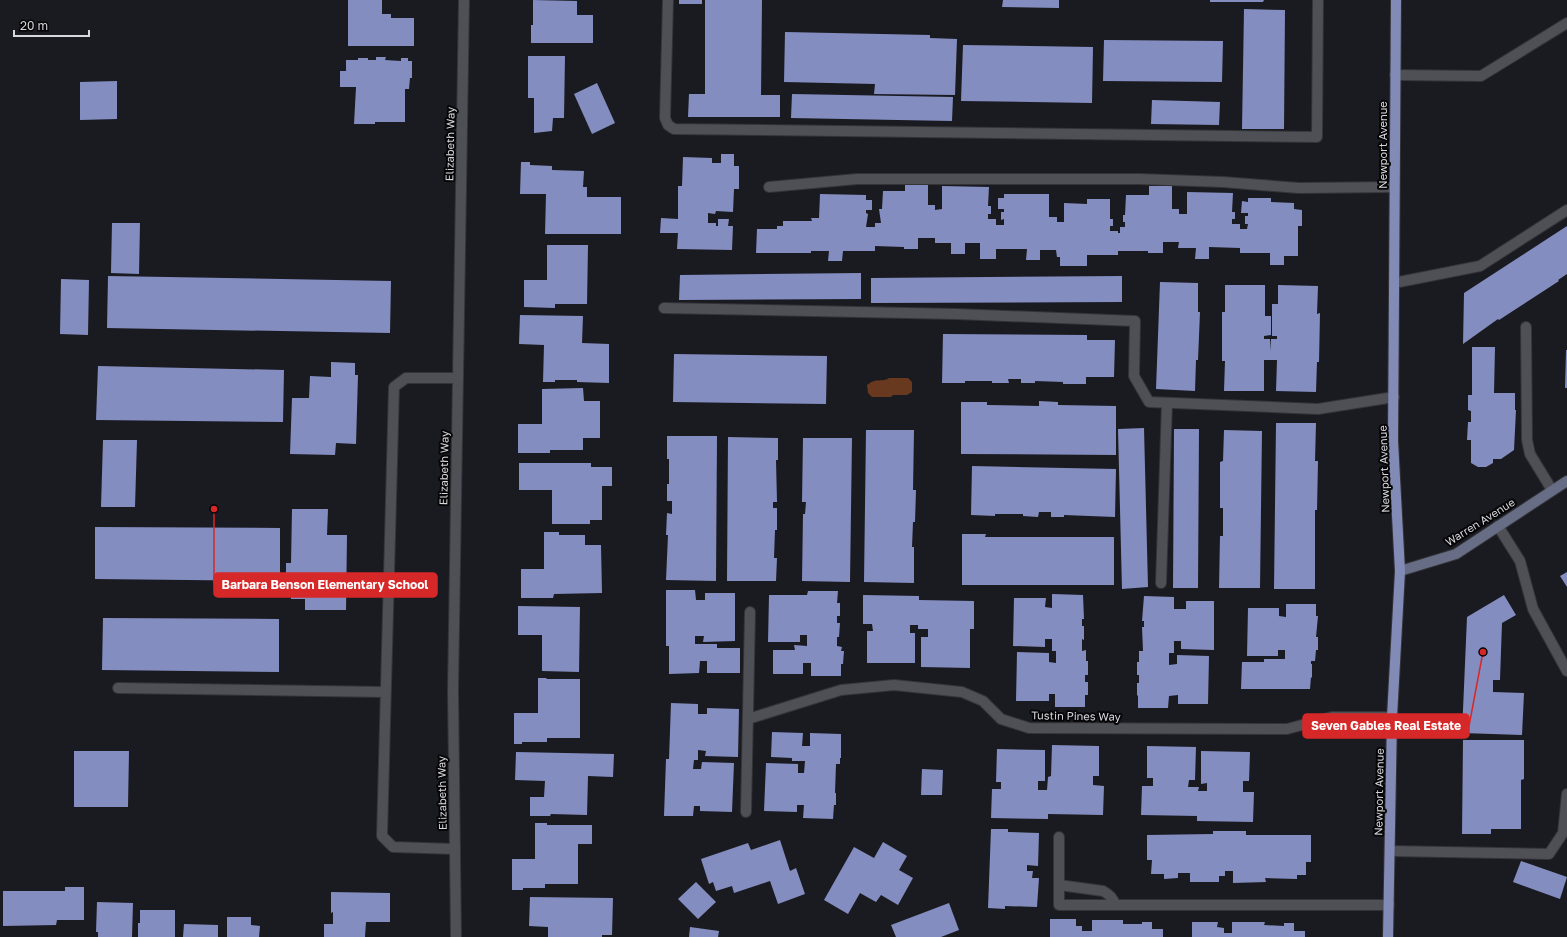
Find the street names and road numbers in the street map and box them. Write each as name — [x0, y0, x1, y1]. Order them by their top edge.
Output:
street label: Newport Avenue — [1376, 101, 1389, 189]
street label: Elizabeth Way — [442, 107, 457, 181]
street label: Newport Avenue — [1375, 425, 1392, 513]
street label: Elizabeth Way — [436, 431, 451, 505]
street label: Warren Avenue — [1443, 495, 1517, 548]
street label: Tustin Pines Way — [1031, 708, 1121, 723]
street label: Newport Avenue — [1371, 748, 1386, 836]
street label: Elizabeth Way — [434, 756, 449, 830]

